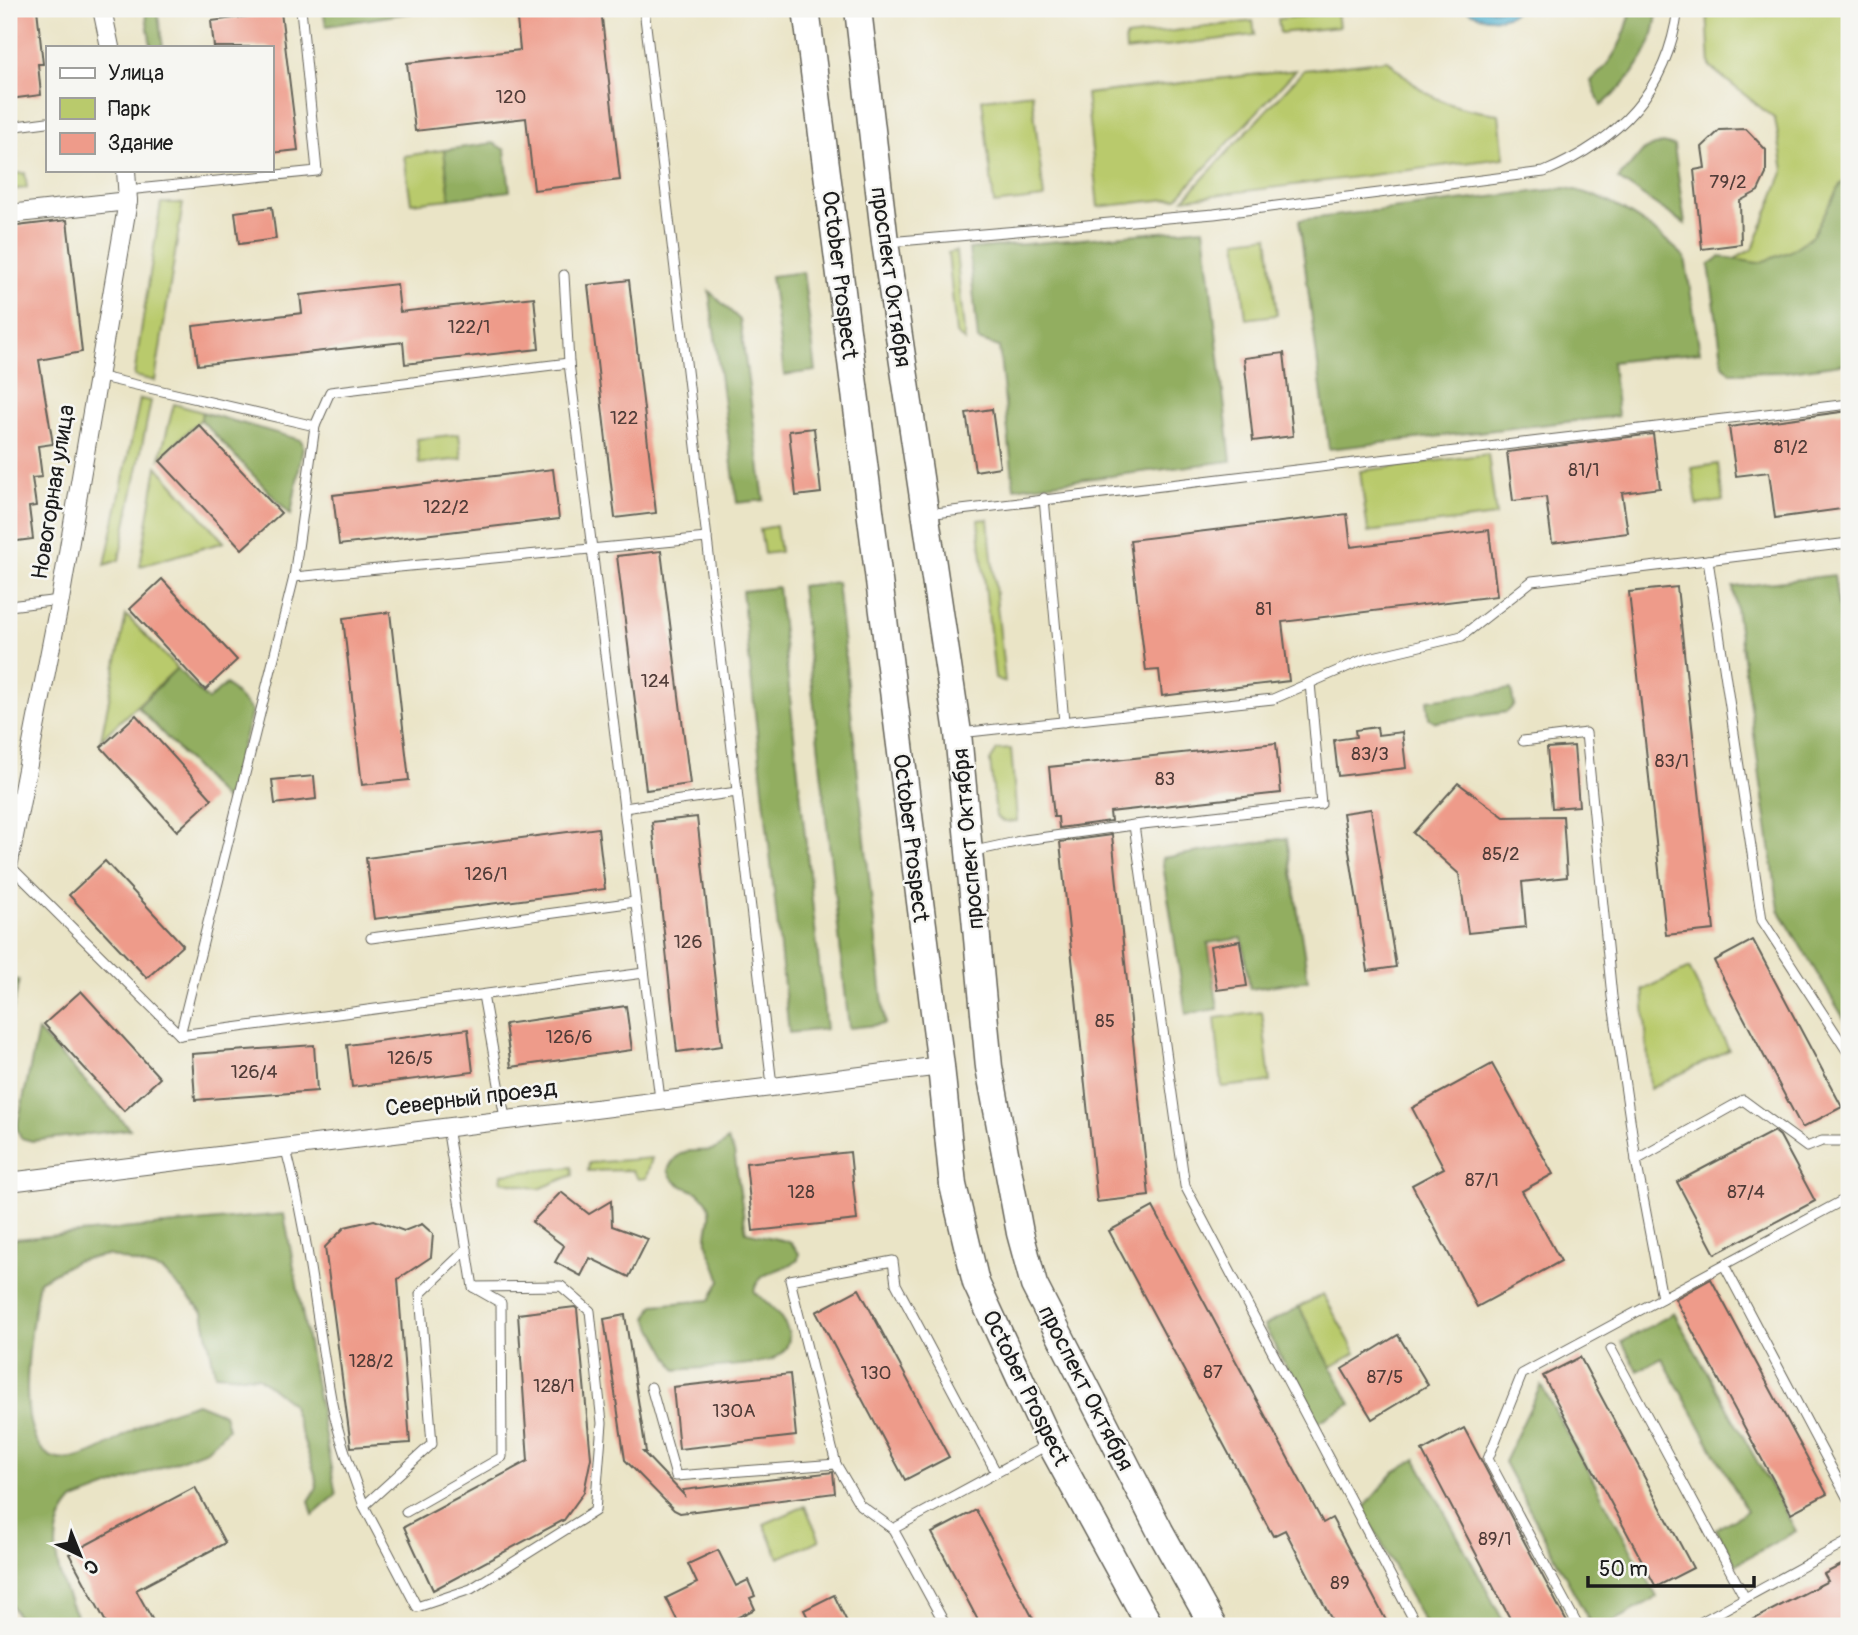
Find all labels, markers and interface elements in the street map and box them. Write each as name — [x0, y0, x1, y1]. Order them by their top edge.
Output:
legend — [46, 46, 273, 172]
text: Улица — [108, 60, 164, 87]
house number: 120 — [495, 85, 527, 109]
text: Парк — [108, 96, 151, 123]
text: Здание — [108, 130, 174, 157]
house number: 79/2 — [1709, 170, 1747, 194]
street label: проспект Октября — [864, 185, 918, 369]
street label: October Prospect — [815, 189, 865, 362]
house number: 122/1 — [448, 315, 490, 339]
street label: Новогорная улица — [25, 402, 81, 582]
house number: 122 — [610, 406, 638, 430]
house number: 81/2 — [1774, 435, 1808, 459]
house number: 81/1 — [1568, 458, 1600, 482]
house number: 122/2 — [423, 495, 469, 519]
house number: 81 — [1255, 597, 1273, 621]
house number: 124 — [640, 669, 670, 693]
house number: 83/3 — [1351, 742, 1389, 766]
street label: проспект Октября — [946, 747, 990, 931]
house number: 83/1 — [1655, 749, 1689, 773]
street label: October Prospect — [886, 752, 936, 925]
house number: 83 — [1155, 767, 1175, 791]
house number: 85/2 — [1482, 842, 1520, 866]
house number: 126/1 — [464, 862, 508, 886]
house number: 126 — [673, 930, 703, 954]
house number: 85 — [1095, 1009, 1115, 1033]
house number: 126/6 — [546, 1025, 593, 1049]
house number: 126/5 — [387, 1046, 433, 1070]
house number: 126/4 — [231, 1060, 277, 1084]
street label: Северный проезд — [384, 1073, 559, 1123]
house number: 87/1 — [1465, 1168, 1499, 1192]
house number: 128 — [787, 1180, 815, 1204]
house number: 87/4 — [1727, 1180, 1765, 1204]
street label: проспект Октября — [1032, 1300, 1140, 1476]
street label: October Prospect — [976, 1305, 1077, 1471]
house number: 128/2 — [348, 1349, 394, 1373]
house number: 87 — [1203, 1360, 1223, 1384]
house number: 130 — [860, 1361, 892, 1385]
house number: 87/5 — [1367, 1365, 1403, 1389]
house number: 128/1 — [533, 1374, 575, 1398]
house number: 130А — [712, 1399, 756, 1423]
north arrow — [46, 1520, 116, 1590]
house number: 89/1 — [1478, 1527, 1512, 1551]
scale bar — [1588, 1544, 1755, 1588]
text: С — [78, 1554, 103, 1580]
text: 50 m — [1599, 1556, 1648, 1583]
house number: 89 — [1330, 1571, 1350, 1595]

